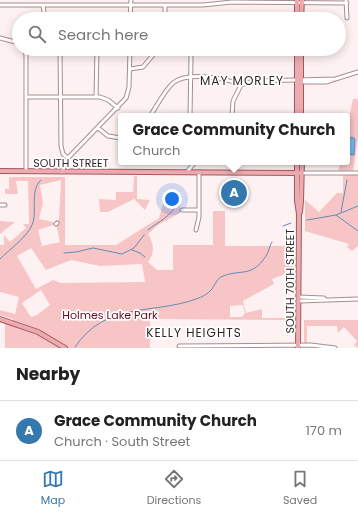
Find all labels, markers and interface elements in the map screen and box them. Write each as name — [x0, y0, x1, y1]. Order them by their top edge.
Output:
search box — [12, 12, 346, 56]
icon: search — [26, 23, 48, 45]
text: Search here — [58, 24, 148, 45]
district label: MAY MORLEY — [200, 72, 284, 89]
popup — [118, 113, 350, 165]
text: Grace Community Church — [133, 119, 335, 140]
text: Church — [133, 141, 180, 160]
street label: SOUTH STREET — [33, 155, 109, 171]
pin: A — [221, 178, 247, 208]
your location — [162, 189, 182, 209]
street label: SOUTH 70TH STREET — [282, 229, 298, 333]
park label: Holmes Lake Park — [62, 307, 158, 323]
district label: KELLY HEIGHTS — [146, 324, 242, 341]
text: Nearby — [16, 362, 80, 386]
text: Grace Community Church — [54, 410, 257, 431]
text: A — [24, 421, 34, 440]
text: 170 m — [306, 421, 342, 440]
text: Church · South Street — [54, 432, 190, 451]
tab: Map — [41, 468, 65, 509]
tab: Directions — [147, 468, 201, 509]
tab: Saved — [283, 468, 317, 509]

